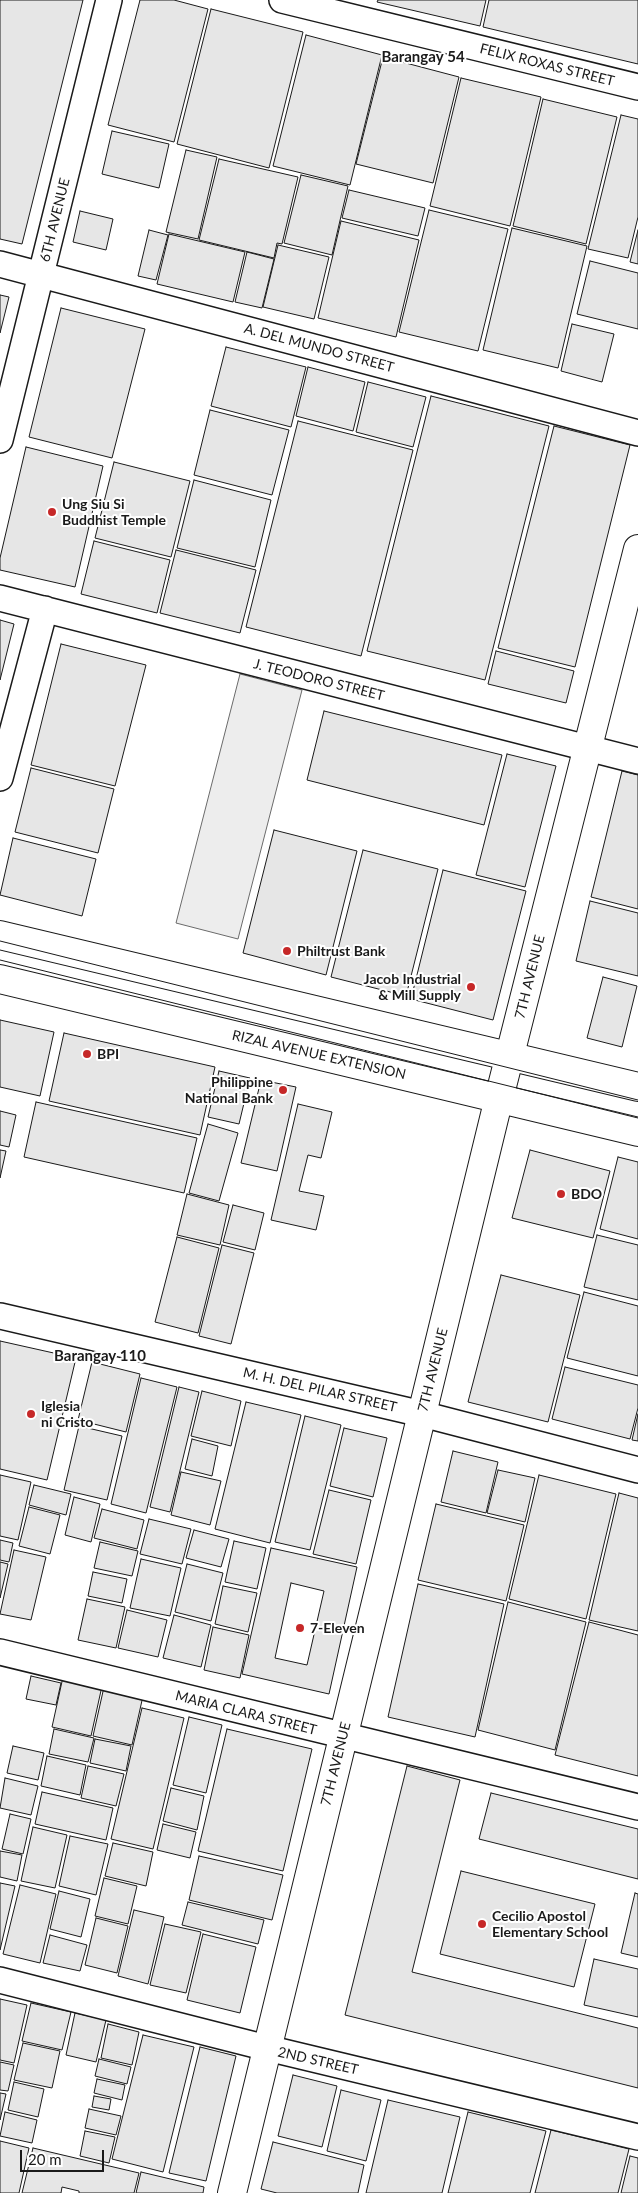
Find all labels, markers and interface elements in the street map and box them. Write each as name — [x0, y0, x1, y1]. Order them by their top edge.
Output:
street label: FELIX ROXAS STREET — [478, 40, 616, 90]
district label: Barangay 54 — [381, 48, 465, 66]
street label: 6TH AVENUE — [36, 176, 74, 264]
street label: A. DEL MUNDO STREET — [242, 320, 396, 376]
place label: Ung Siu Si Buddhist Temple — [62, 496, 166, 528]
marker: Ung Siu Si Buddhist Temple — [46, 506, 58, 518]
street label: J. TEODORO STREET — [252, 656, 386, 704]
street label: 7TH AVENUE — [511, 933, 549, 1021]
place label: Philtrust Bank — [297, 943, 385, 959]
marker: Philtrust Bank — [281, 945, 293, 957]
place label: Jacob Industrial & Mill Supply — [364, 971, 461, 1004]
marker: Jacob Industrial & Mill Supply — [465, 981, 477, 993]
street label: RIZAL AVENUE EXTENSION — [230, 1027, 408, 1083]
place label: BPI — [97, 1046, 119, 1062]
marker: BPI — [81, 1048, 93, 1060]
place label: Philippine National Bank — [185, 1074, 273, 1106]
marker: Philippine National Bank — [277, 1084, 289, 1096]
place label: BDO — [571, 1186, 602, 1202]
marker: BDO — [555, 1188, 567, 1200]
street label: 7TH AVENUE — [414, 1326, 452, 1414]
district label: Barangay 110 — [54, 1347, 146, 1365]
street label: M. H. DEL PILAR STREET — [241, 1364, 399, 1416]
place label: Iglesia ni Cristo — [41, 1398, 93, 1430]
marker: Iglesia ni Cristo — [25, 1408, 37, 1420]
place label: 7-Eleven — [310, 1620, 365, 1636]
marker: 7-Eleven — [294, 1622, 306, 1634]
street label: MARIA CLARA STREET — [174, 1687, 318, 1739]
street label: 7TH AVENUE — [317, 1720, 355, 1808]
place label: Cecilio Apostol Elementary School — [492, 1908, 608, 1940]
marker: Cecilio Apostol Elementary School — [476, 1918, 488, 1930]
street label: 2ND STREET — [276, 2044, 360, 2078]
scale bar — [22, 2140, 106, 2172]
text: 20 m — [28, 2150, 62, 2168]

